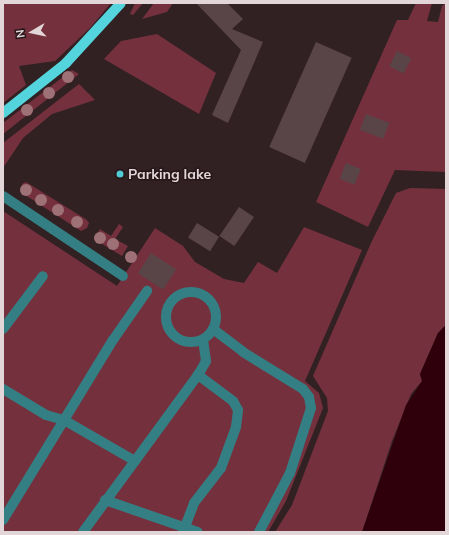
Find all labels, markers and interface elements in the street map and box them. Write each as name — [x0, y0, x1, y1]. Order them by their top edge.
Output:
north arrow — [12, 12, 52, 52]
text: N — [13, 29, 28, 39]
place label: Parking lake — [128, 166, 211, 182]
marker: Parking lake — [115, 169, 125, 179]

